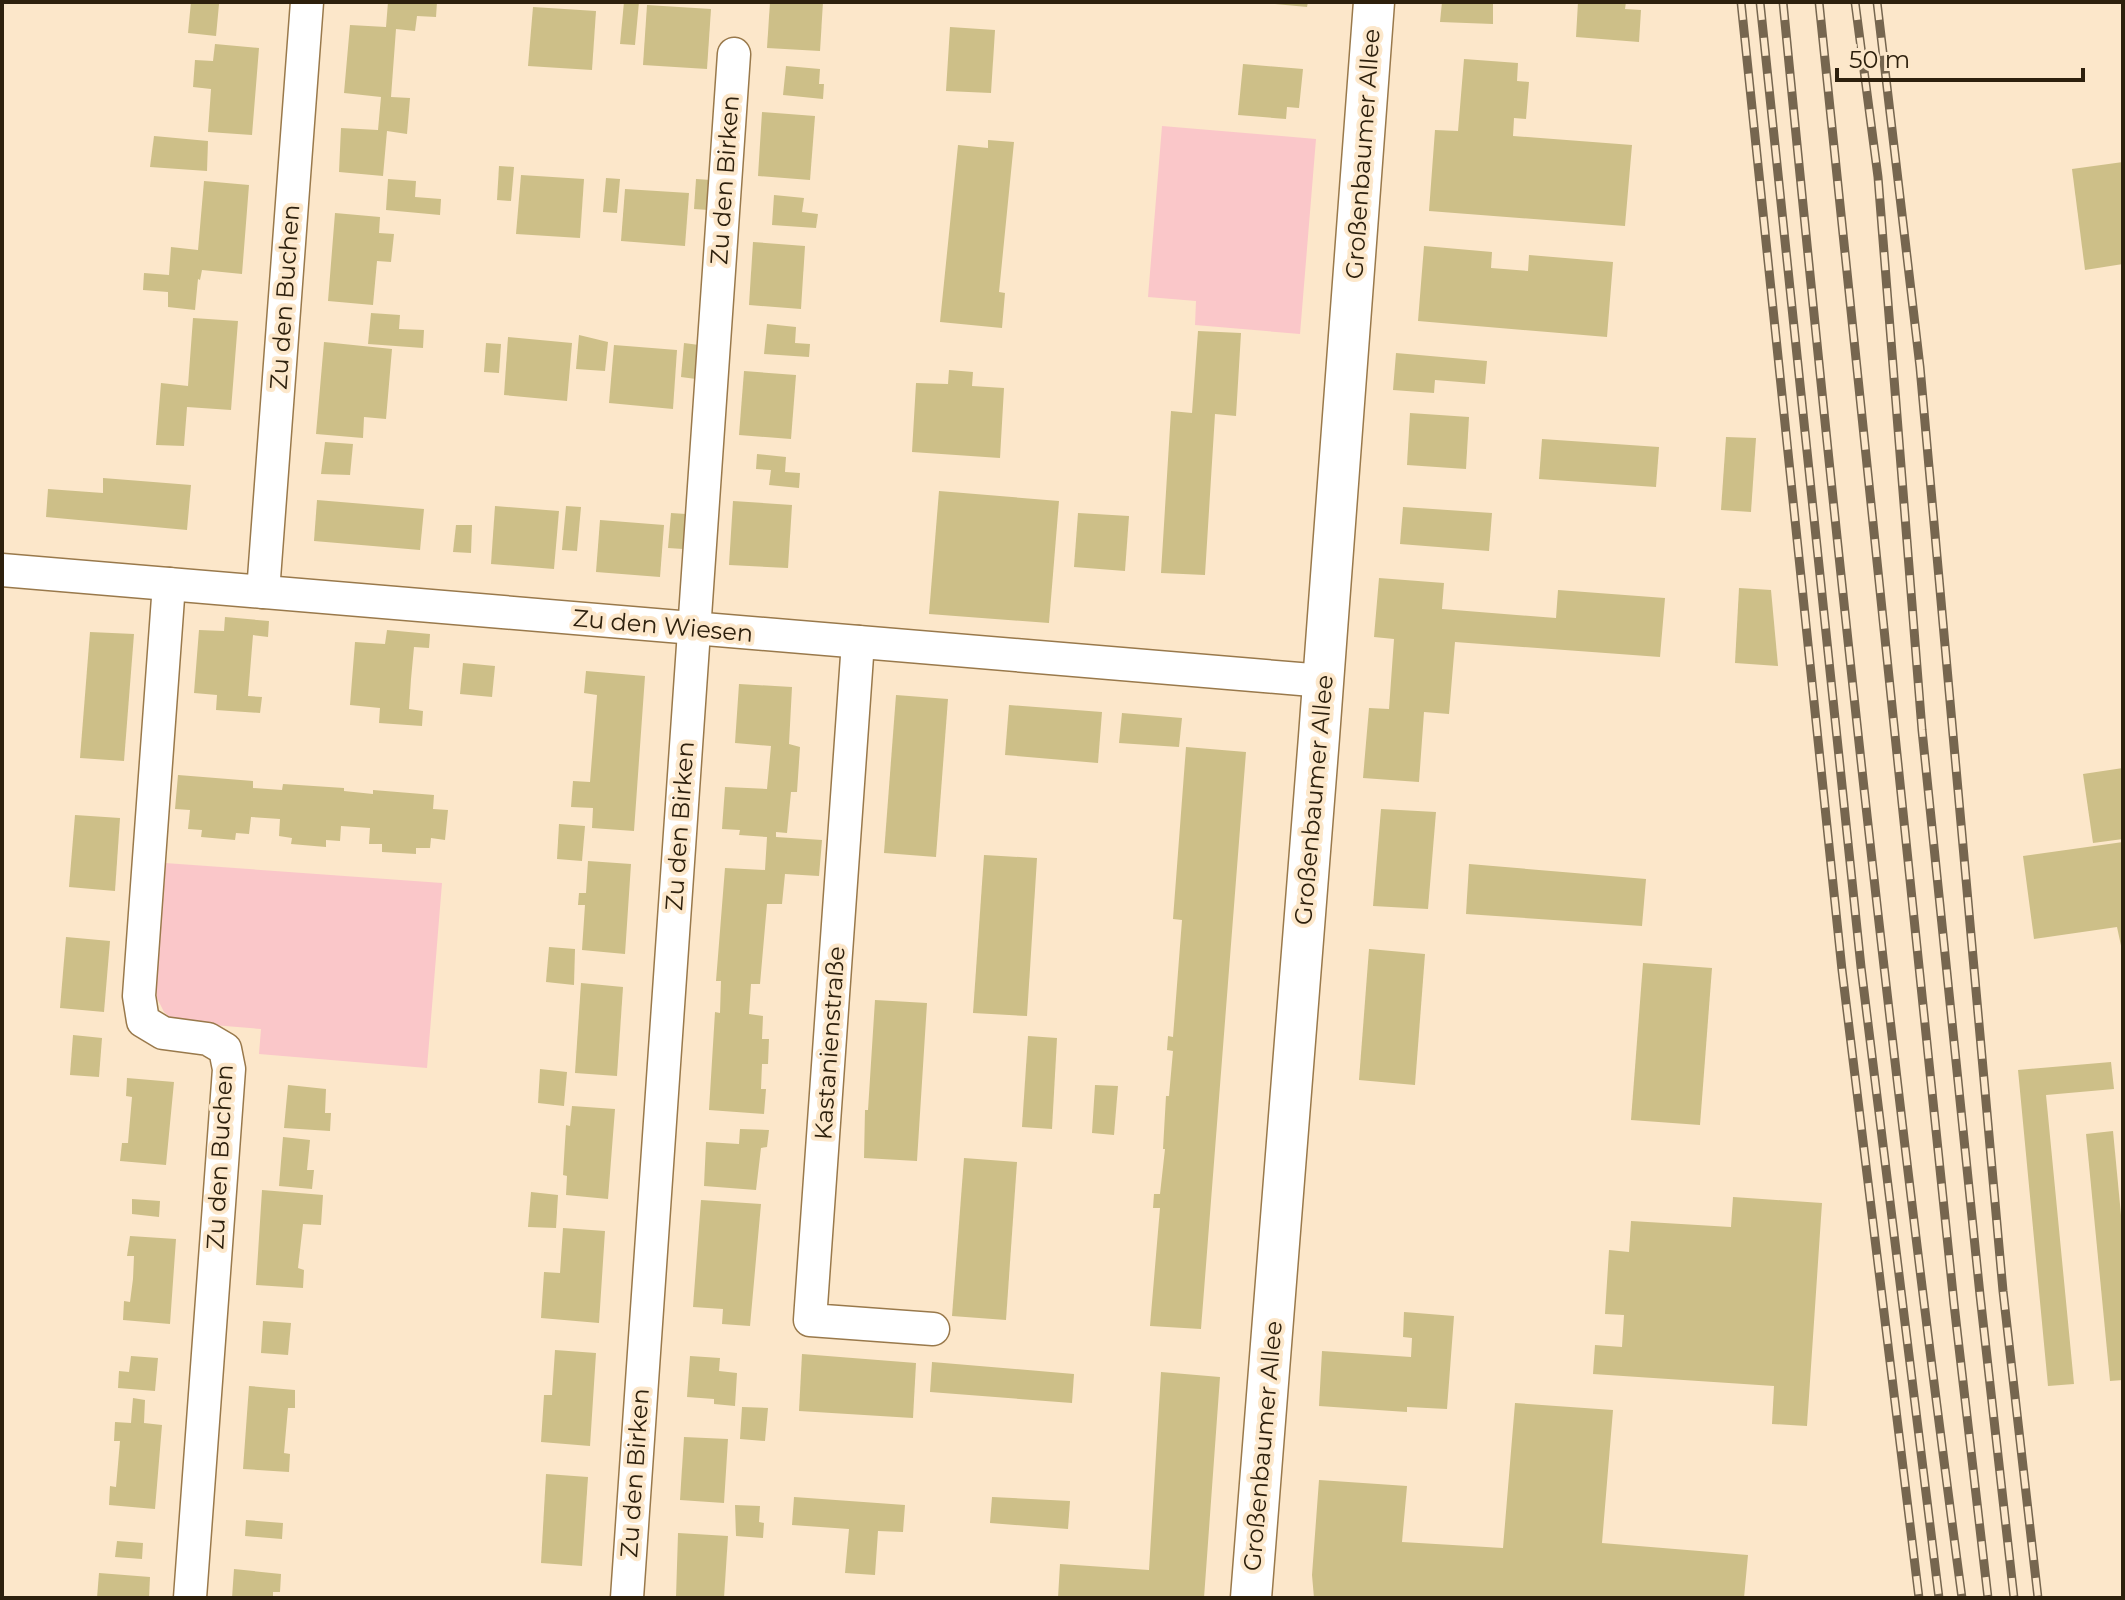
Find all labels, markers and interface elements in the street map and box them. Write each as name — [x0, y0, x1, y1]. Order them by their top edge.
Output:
street label: Großenbaumer Allee — [1339, 28, 1386, 280]
scale bar — [1837, 32, 2083, 82]
text: 50 m — [1849, 45, 1910, 74]
street label: Zu den Birken — [704, 94, 745, 266]
street label: Zu den Buchen — [264, 203, 305, 391]
street label: Zu den Wiesen — [572, 603, 754, 648]
street label: Großenbaumer Allee — [1288, 674, 1339, 926]
street label: Zu den Birken — [659, 740, 700, 912]
street label: Kastanienstraße — [808, 945, 851, 1141]
street label: Zu den Buchen — [200, 1064, 239, 1250]
street label: Großenbaumer Allee — [1237, 1320, 1288, 1572]
street label: Zu den Birken — [614, 1387, 655, 1559]

